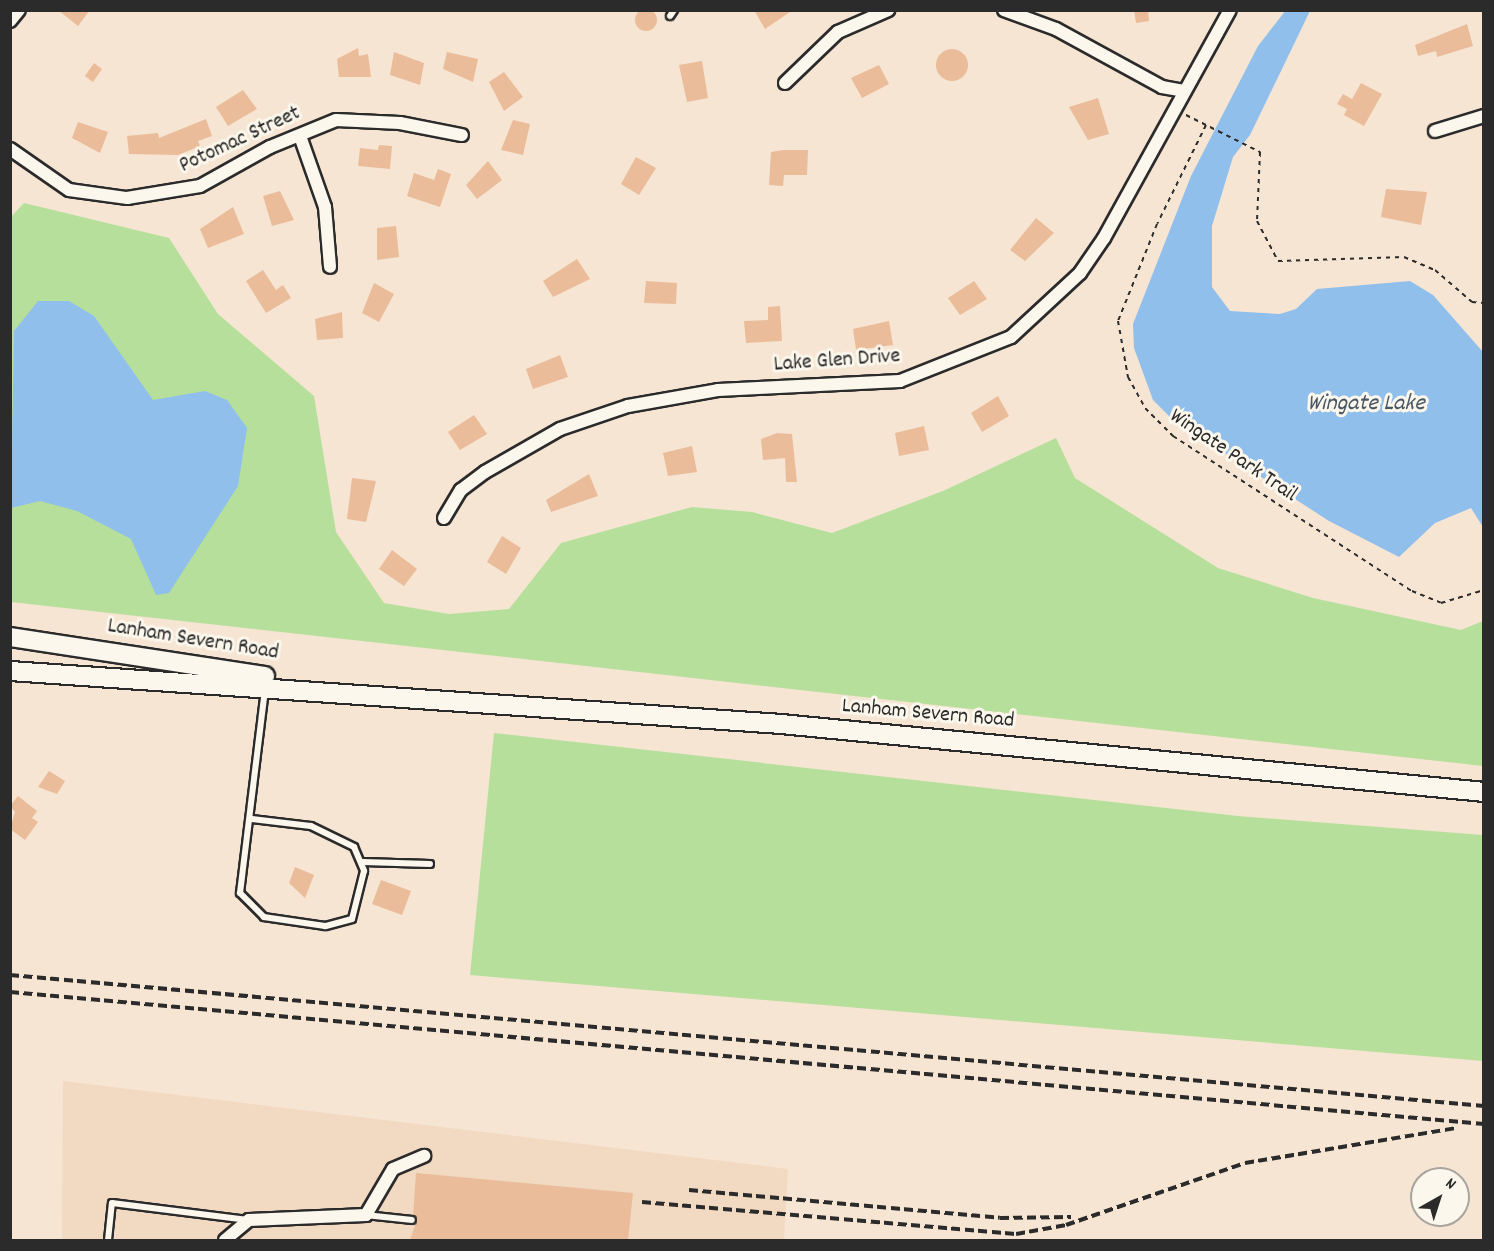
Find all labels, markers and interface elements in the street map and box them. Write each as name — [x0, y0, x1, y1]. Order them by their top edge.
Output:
street label: Potomac Street — [175, 100, 305, 180]
street label: Lake Glen Drive — [773, 343, 901, 379]
water label: Wingate Lake — [1307, 391, 1425, 419]
street label: Wingate Park Trail — [1164, 403, 1302, 509]
street label: Lanham Severn Road — [106, 613, 280, 667]
street label: Lanham Severn Road — [841, 693, 1015, 735]
north arrow — [1410, 1167, 1470, 1227]
text: N — [1440, 1173, 1461, 1196]

